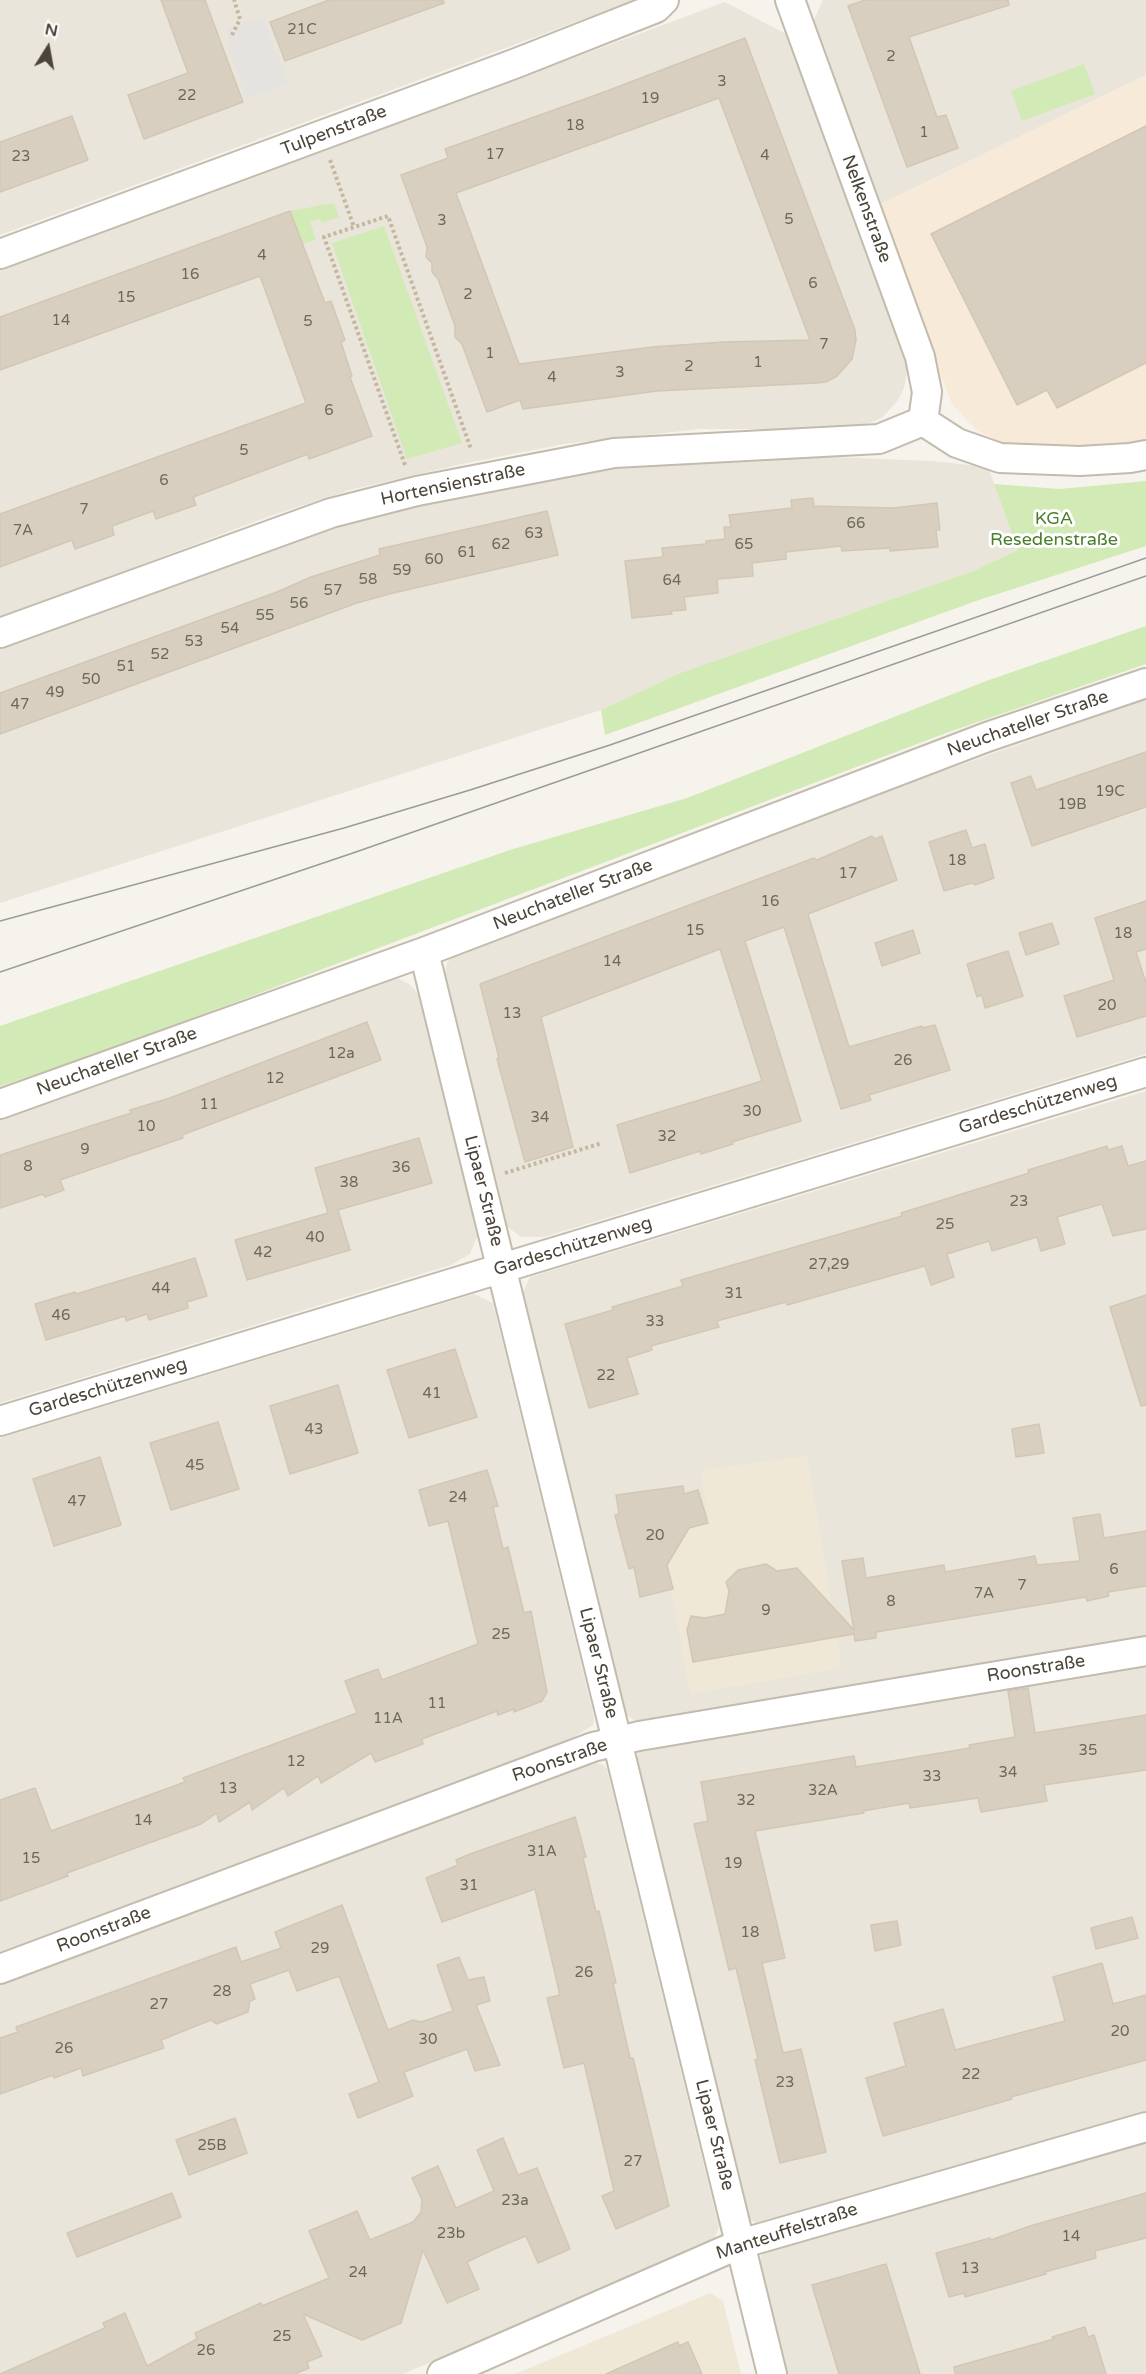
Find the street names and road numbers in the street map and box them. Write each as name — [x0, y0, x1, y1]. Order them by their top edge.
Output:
street label: Tulpenstraße — [278, 101, 390, 161]
street label: Nelkenstraße — [836, 152, 896, 266]
street label: Hortensienstraße — [379, 459, 527, 511]
street label: Neuchateller Straße — [945, 686, 1111, 762]
street label: Neuchateller Straße — [490, 855, 656, 935]
street label: Neuchateller Straße — [34, 1023, 200, 1101]
street label: Gardeschützenweg — [956, 1071, 1120, 1139]
street label: Lipaer Straße — [459, 1133, 507, 1249]
street label: Gardeschützenweg — [491, 1213, 655, 1281]
street label: Gardeschützenweg — [26, 1354, 190, 1422]
street label: Lipaer Straße — [574, 1605, 622, 1721]
street label: Roonstraße — [985, 1651, 1087, 1687]
street label: Roonstraße — [510, 1735, 610, 1787]
street label: Roonstraße — [54, 1902, 154, 1958]
street label: Lipaer Straße — [690, 2077, 738, 2193]
street label: Manteuffelstraße — [713, 2199, 861, 2265]

